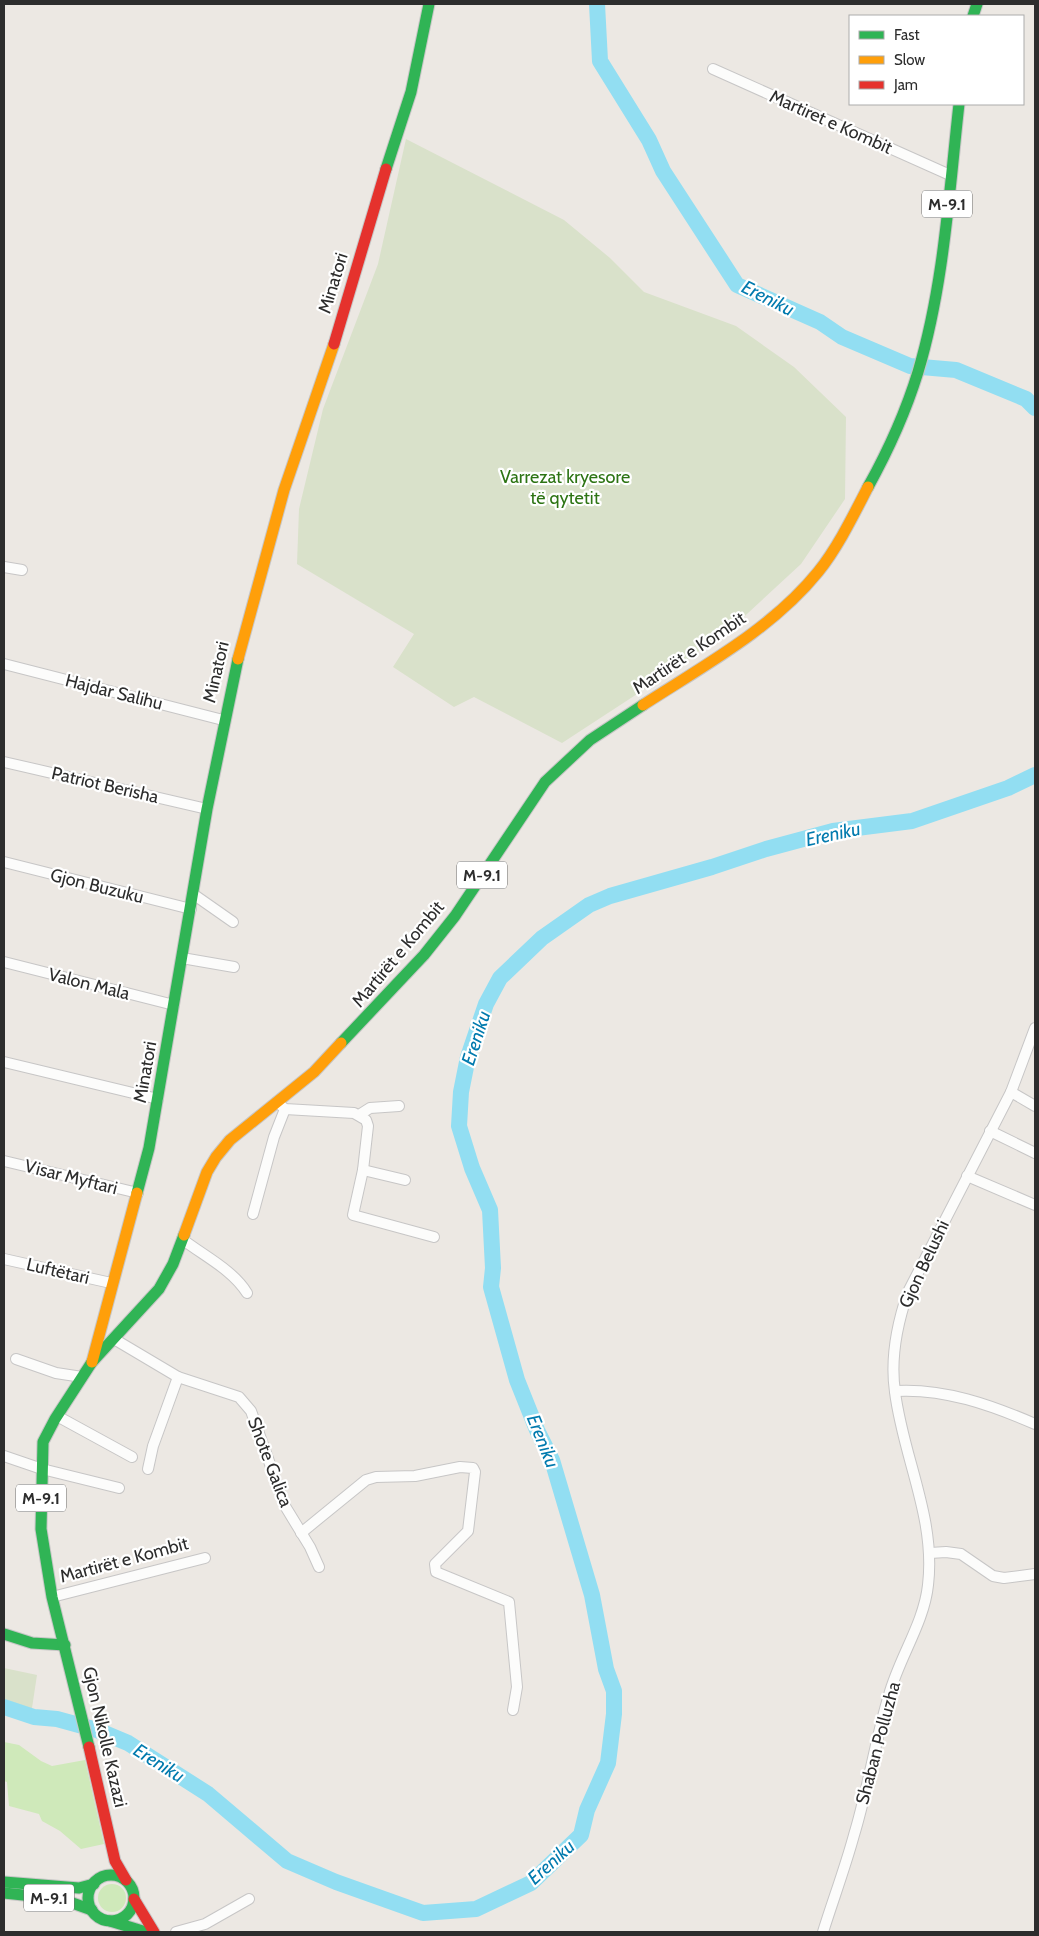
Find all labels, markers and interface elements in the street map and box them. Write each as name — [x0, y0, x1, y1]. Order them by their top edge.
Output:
legend — [849, 15, 1024, 105]
text: Fast — [894, 26, 919, 44]
text: Slow — [894, 51, 925, 69]
text: Jam — [893, 76, 918, 94]
street label: Martiret e Kombit — [766, 85, 896, 159]
road number: M-9.1 — [922, 190, 972, 218]
street label: Minatori — [313, 250, 353, 316]
water label: Ereniku — [738, 275, 798, 321]
park label: Varrezat kryesore të qytetit — [500, 466, 630, 509]
street label: Martirët e Kombit — [628, 607, 750, 699]
street label: Minatori — [198, 639, 234, 705]
street label: Hajdar Salihu — [63, 669, 165, 715]
street label: Patriot Berisha — [49, 762, 161, 808]
water label: Ereniku — [803, 817, 863, 851]
road number: M-9.1 — [457, 862, 507, 888]
street label: Gjon Buzuku — [48, 864, 146, 908]
street label: Martirët e Kombit — [347, 896, 449, 1012]
street label: Valon Mala — [46, 963, 132, 1005]
water label: Ereniku — [456, 1008, 496, 1068]
street label: Minatori — [129, 1039, 161, 1105]
street label: Visar Myftari — [22, 1155, 120, 1199]
street label: Gjon Belushi — [894, 1217, 954, 1311]
street label: Luftëtari — [24, 1253, 92, 1289]
water label: Ereniku — [522, 1411, 564, 1471]
street label: Shote Galica — [243, 1414, 297, 1511]
road number: M-9.1 — [16, 1485, 66, 1512]
street label: Martirët e Kombit — [57, 1532, 191, 1588]
street label: Gjon Nikolle Kazazi — [78, 1665, 132, 1809]
street label: Shaban Polluzha — [851, 1679, 905, 1807]
water label: Ereniku — [129, 1739, 189, 1787]
water label: Ereniku — [523, 1835, 579, 1889]
road number: M-9.1 — [24, 1885, 74, 1912]

